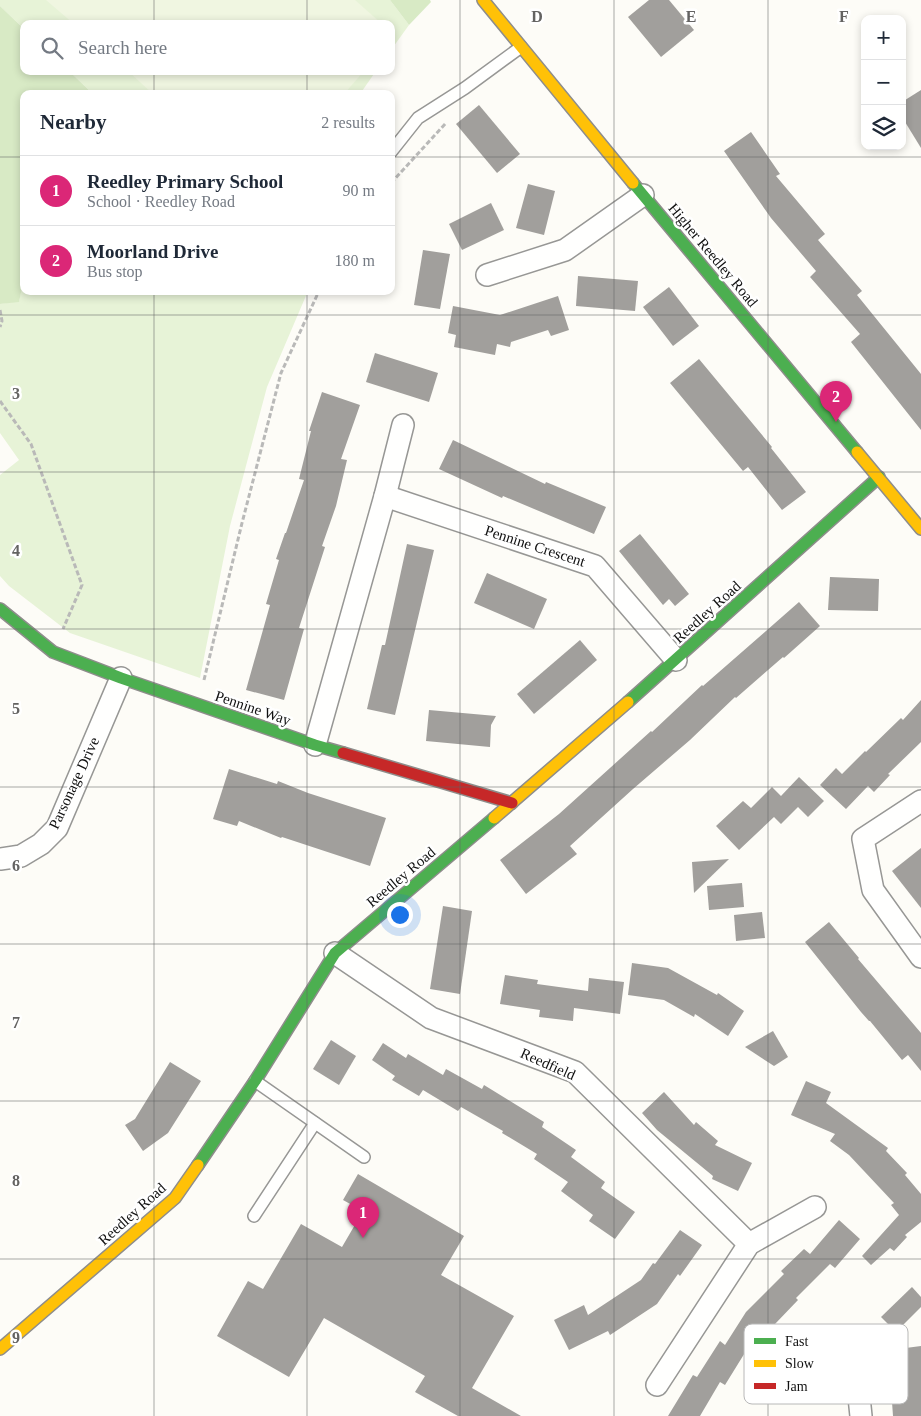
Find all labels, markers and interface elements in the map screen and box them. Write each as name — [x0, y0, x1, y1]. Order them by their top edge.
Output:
text: D — [531, 8, 543, 25]
text: E — [686, 8, 696, 25]
text: F — [839, 8, 849, 25]
map controls — [861, 15, 906, 150]
button: + — [861, 15, 906, 60]
search box — [20, 20, 395, 75]
icon: search — [38, 34, 66, 62]
text: Search here — [78, 37, 167, 58]
button: − — [861, 60, 906, 105]
button: layers — [861, 105, 906, 150]
text: Nearby — [40, 110, 107, 134]
text: 2 results — [321, 114, 375, 131]
text: Reedley Primary School — [87, 171, 283, 192]
text: 1 — [52, 182, 60, 199]
text: 90 m — [343, 182, 375, 199]
text: School · Reedley Road — [87, 193, 235, 210]
street label: Higher Reedley Road — [665, 200, 761, 310]
text: Moorland Drive — [87, 241, 218, 262]
text: 2 — [52, 252, 60, 269]
text: 180 m — [335, 252, 375, 269]
text: Bus stop — [87, 263, 143, 280]
pin: 2 — [820, 381, 852, 422]
text: 3 — [12, 385, 20, 402]
street label: Pennine Crescent — [483, 522, 588, 570]
text: 4 — [12, 542, 20, 559]
street label: Reedley Road — [670, 577, 744, 646]
street label: Pennine Way — [213, 688, 293, 729]
text: 5 — [12, 700, 20, 717]
street label: Parsonage Drive — [46, 734, 102, 831]
street label: Reedley Road — [363, 843, 439, 910]
text: 6 — [12, 857, 20, 874]
your location — [387, 902, 413, 928]
text: 7 — [12, 1014, 20, 1031]
street label: Reedfield — [518, 1045, 578, 1083]
text: 8 — [12, 1172, 20, 1189]
street label: Reedley Road — [95, 1179, 169, 1248]
pin: 1 — [347, 1197, 379, 1238]
legend — [744, 1324, 908, 1404]
text: 9 — [12, 1329, 20, 1346]
text: Fast — [785, 1334, 808, 1349]
text: Slow — [785, 1356, 815, 1371]
text: Jam — [785, 1379, 808, 1394]

